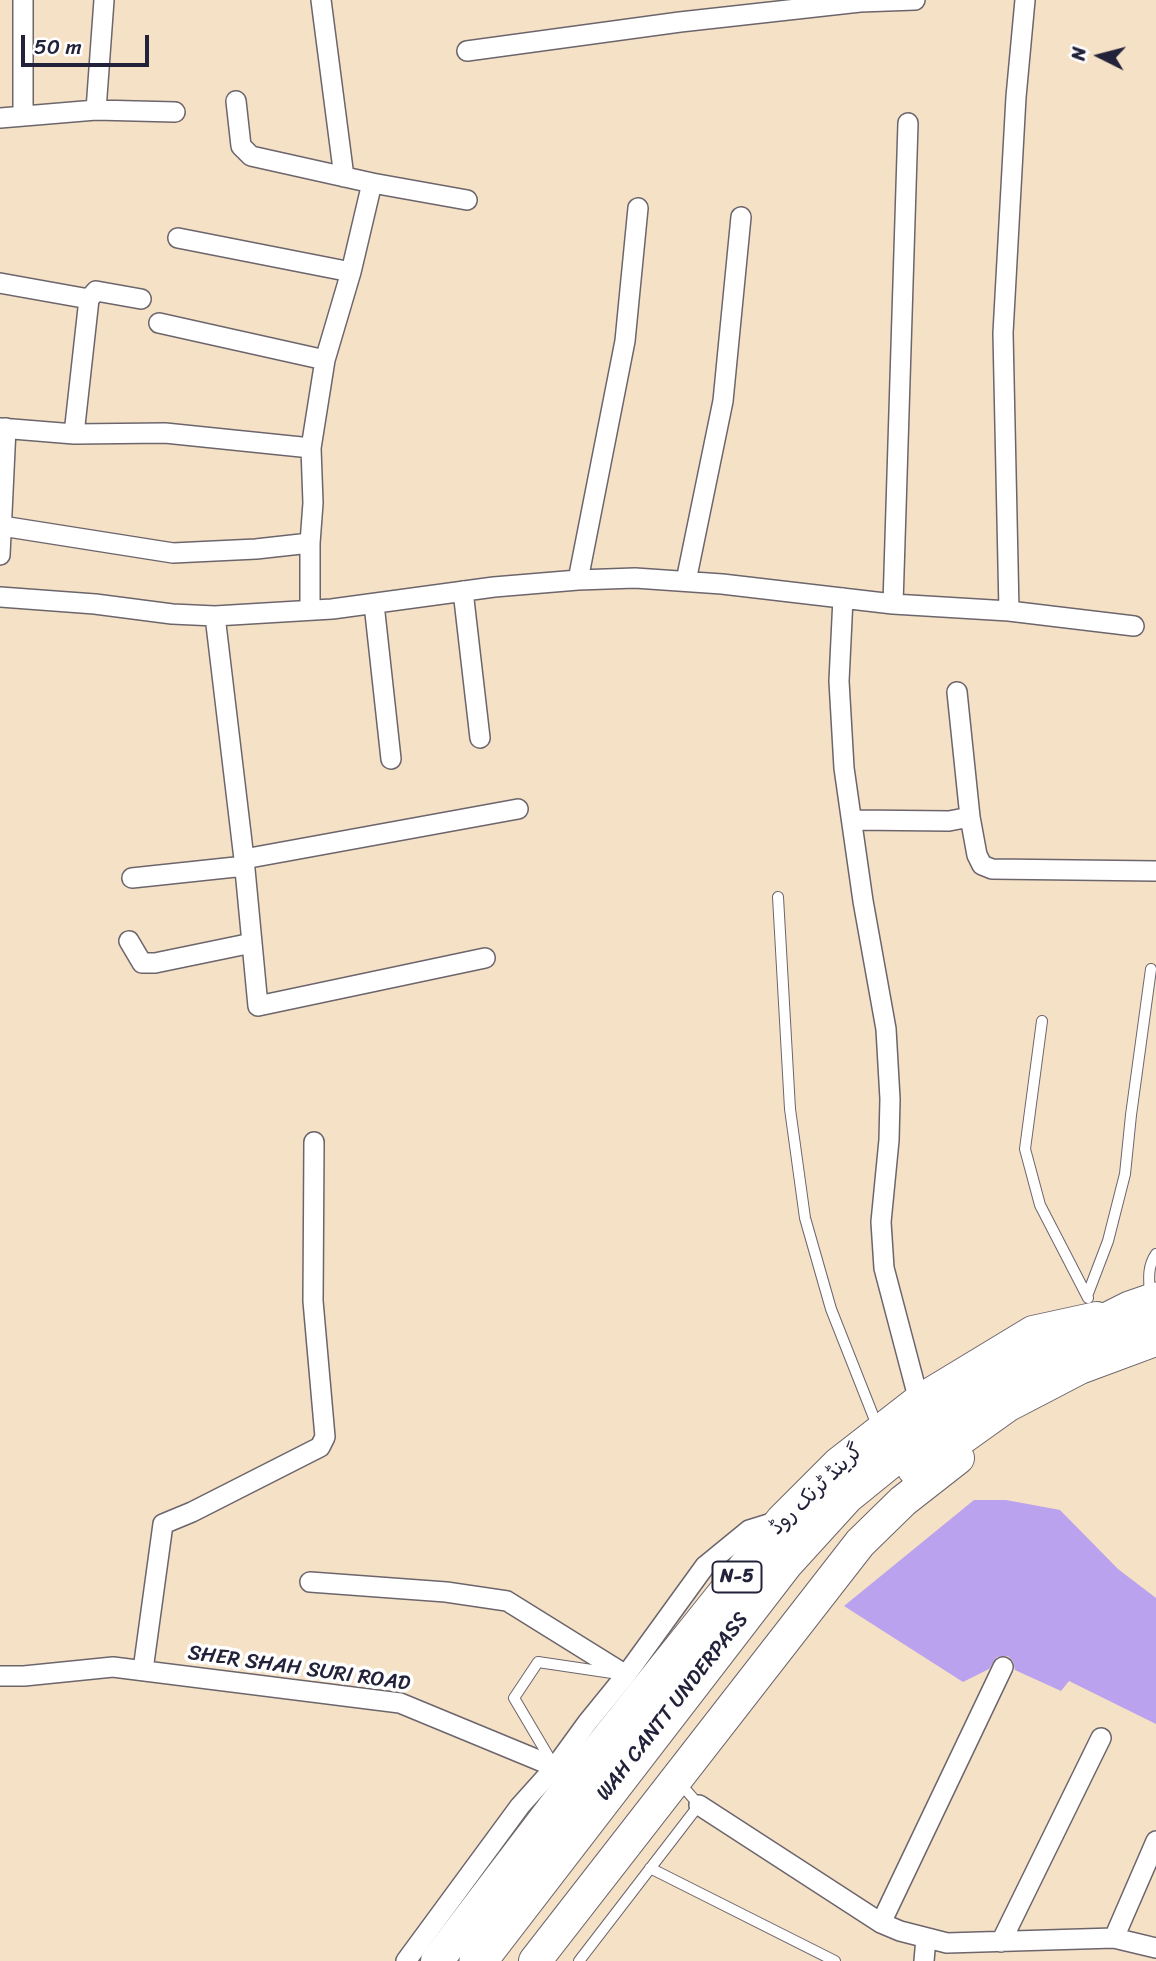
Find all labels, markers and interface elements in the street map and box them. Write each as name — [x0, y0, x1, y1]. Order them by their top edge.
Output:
scale bar — [24, 21, 152, 65]
north arrow — [1065, 21, 1135, 91]
text: 50 m — [34, 28, 82, 66]
text: N — [1062, 45, 1096, 62]
street label: گرینڈ ٹرنک روڈ — [765, 1439, 869, 1541]
road number: N-5 — [712, 1562, 762, 1592]
street label: WAH CANTT UNDERPASS — [592, 1608, 754, 1806]
street label: SHER SHAH SURI ROAD — [186, 1641, 412, 1697]

